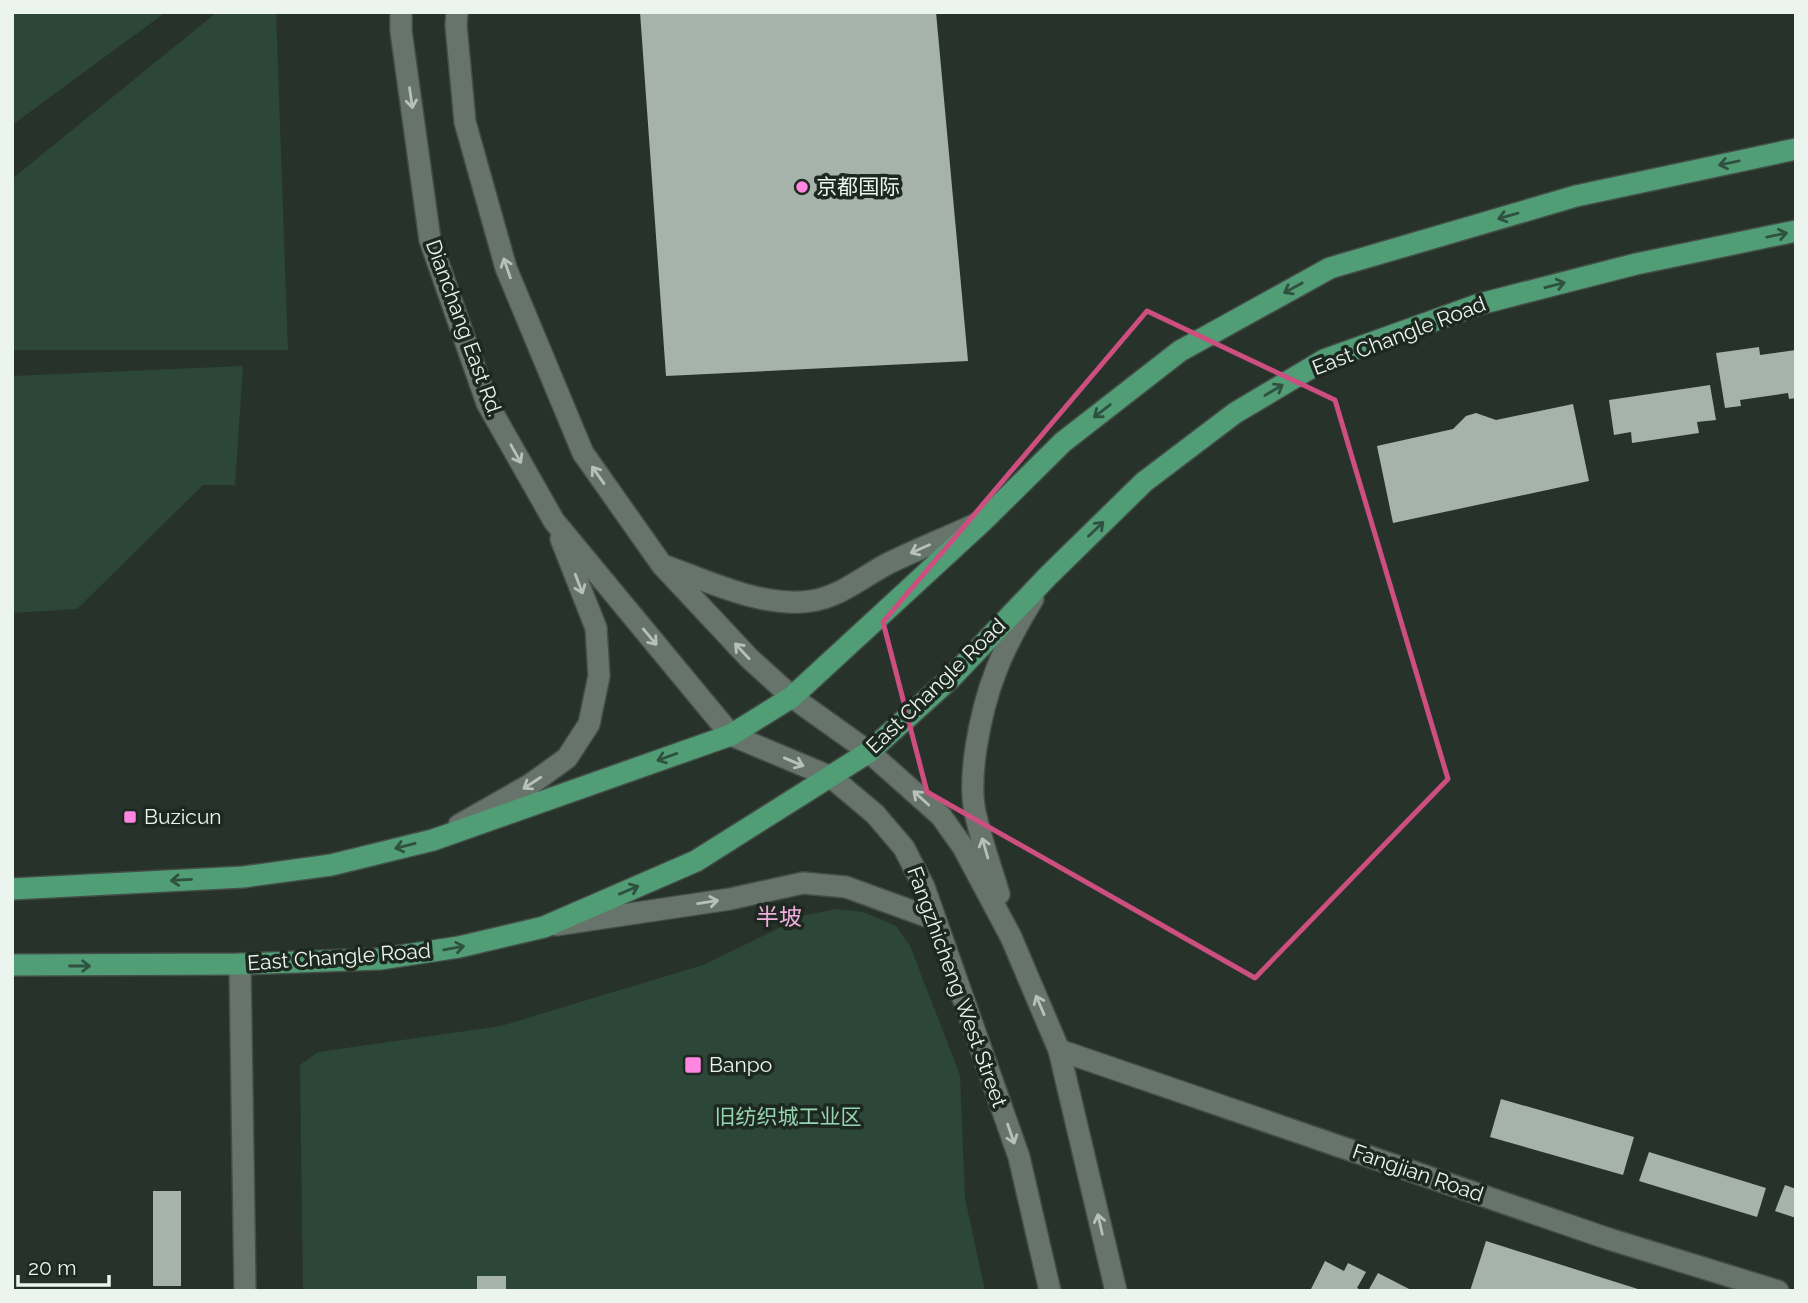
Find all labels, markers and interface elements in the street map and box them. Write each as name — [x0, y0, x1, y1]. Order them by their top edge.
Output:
one-way arrow — [404, 87, 417, 109]
one-way arrow — [1718, 157, 1741, 171]
place label: 京都国际 — [816, 174, 900, 199]
marker: 京都国际 — [794, 179, 810, 195]
one-way arrow — [1497, 210, 1519, 223]
one-way arrow — [1765, 228, 1788, 242]
street label: Dianchang East Rd. — [421, 236, 508, 420]
one-way arrow — [500, 257, 512, 279]
one-way arrow — [1543, 278, 1566, 291]
one-way arrow — [1283, 282, 1304, 295]
street label: East Changle Road — [1309, 291, 1489, 380]
one-way arrow — [1264, 382, 1284, 396]
one-way arrow — [1094, 404, 1112, 419]
one-way arrow — [510, 443, 523, 464]
one-way arrow — [591, 466, 605, 485]
one-way arrow — [1087, 521, 1104, 538]
one-way arrow — [910, 543, 932, 556]
one-way arrow — [573, 573, 586, 595]
street label: East Changle Road — [861, 613, 1010, 758]
one-way arrow — [642, 628, 658, 646]
one-way arrow — [733, 643, 750, 660]
one-way arrow — [657, 752, 678, 765]
one-way arrow — [783, 756, 804, 769]
one-way arrow — [523, 775, 542, 790]
one-way arrow — [913, 790, 930, 807]
place label: Buzicun — [144, 804, 222, 829]
marker: Buzicun — [122, 809, 138, 825]
one-way arrow — [978, 837, 991, 859]
one-way arrow — [394, 840, 417, 853]
street label: Fangzhicheng West Street — [902, 863, 1013, 1111]
one-way arrow — [170, 874, 193, 887]
one-way arrow — [618, 883, 639, 896]
one-way arrow — [696, 895, 719, 908]
district label: 半坡 — [756, 903, 802, 930]
street label: East Changle Road — [246, 938, 432, 975]
one-way arrow — [442, 941, 465, 954]
one-way arrow — [69, 959, 92, 973]
one-way arrow — [1033, 995, 1046, 1017]
place label: Banpo — [709, 1052, 772, 1077]
marker: Banpo — [683, 1055, 703, 1075]
park label: 旧纺织城工业区 — [715, 1104, 862, 1129]
one-way arrow — [1006, 1123, 1018, 1145]
street label: Fangjian Road — [1349, 1138, 1487, 1207]
one-way arrow — [1093, 1213, 1106, 1236]
scale bar — [18, 1244, 108, 1288]
text: 20 m — [28, 1255, 76, 1280]

